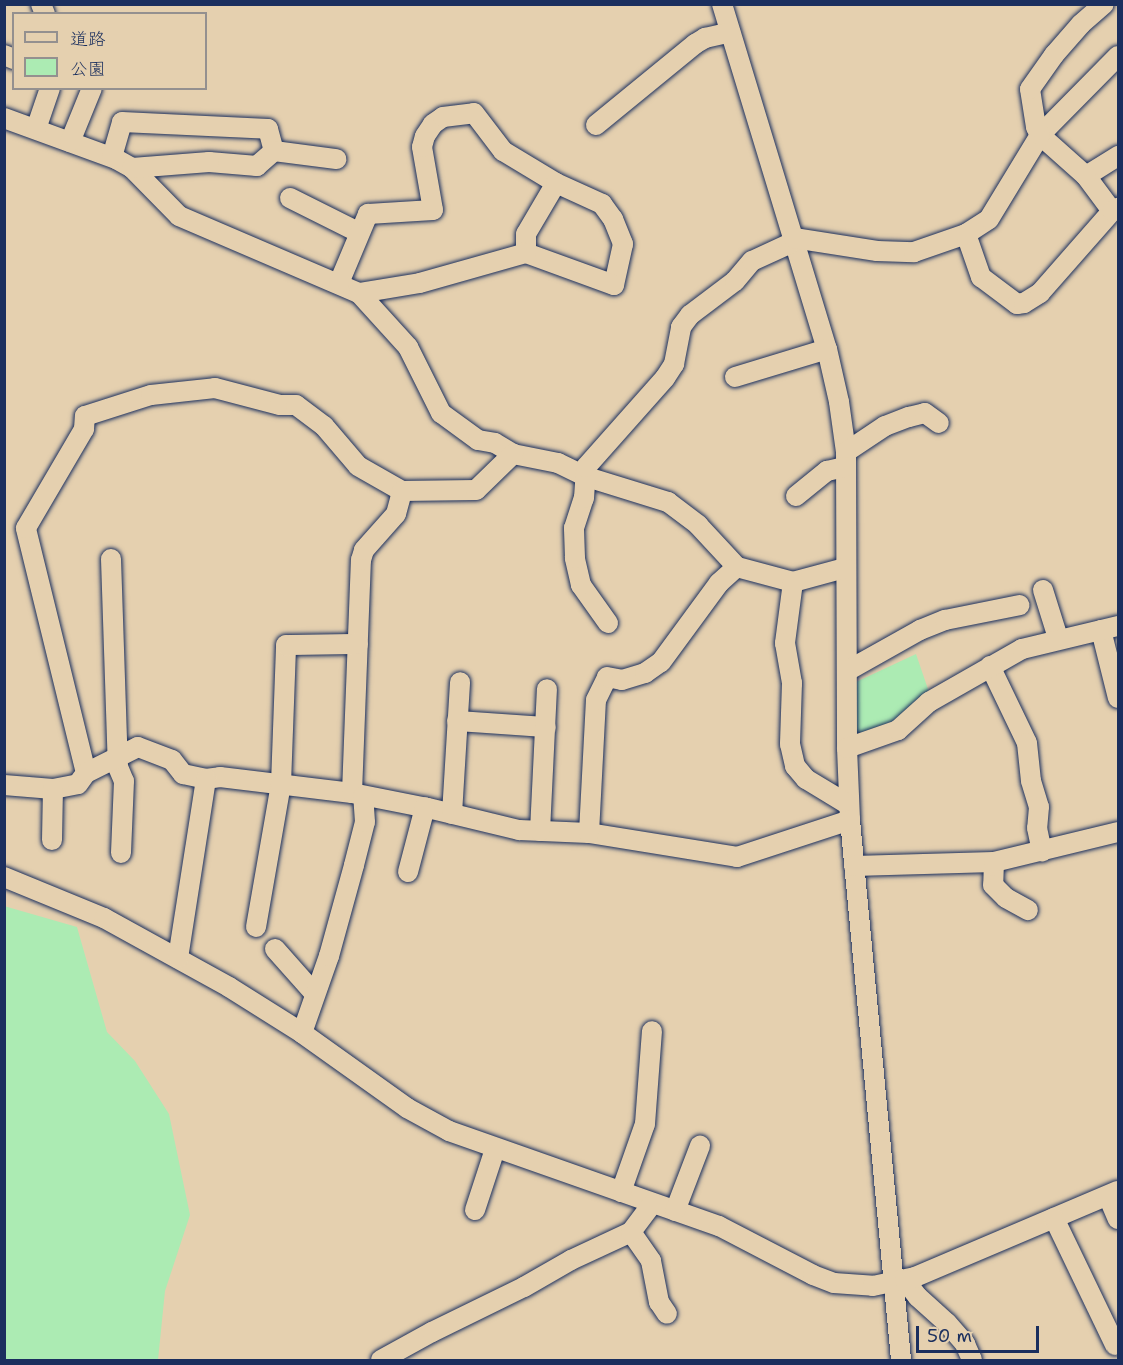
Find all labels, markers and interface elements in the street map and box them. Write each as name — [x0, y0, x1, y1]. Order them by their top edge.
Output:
legend — [12, 12, 207, 90]
text: 道路 — [70, 27, 106, 51]
text: 公園 — [70, 57, 106, 81]
scale bar — [919, 1314, 1042, 1352]
text: 50 m — [927, 1324, 972, 1348]

